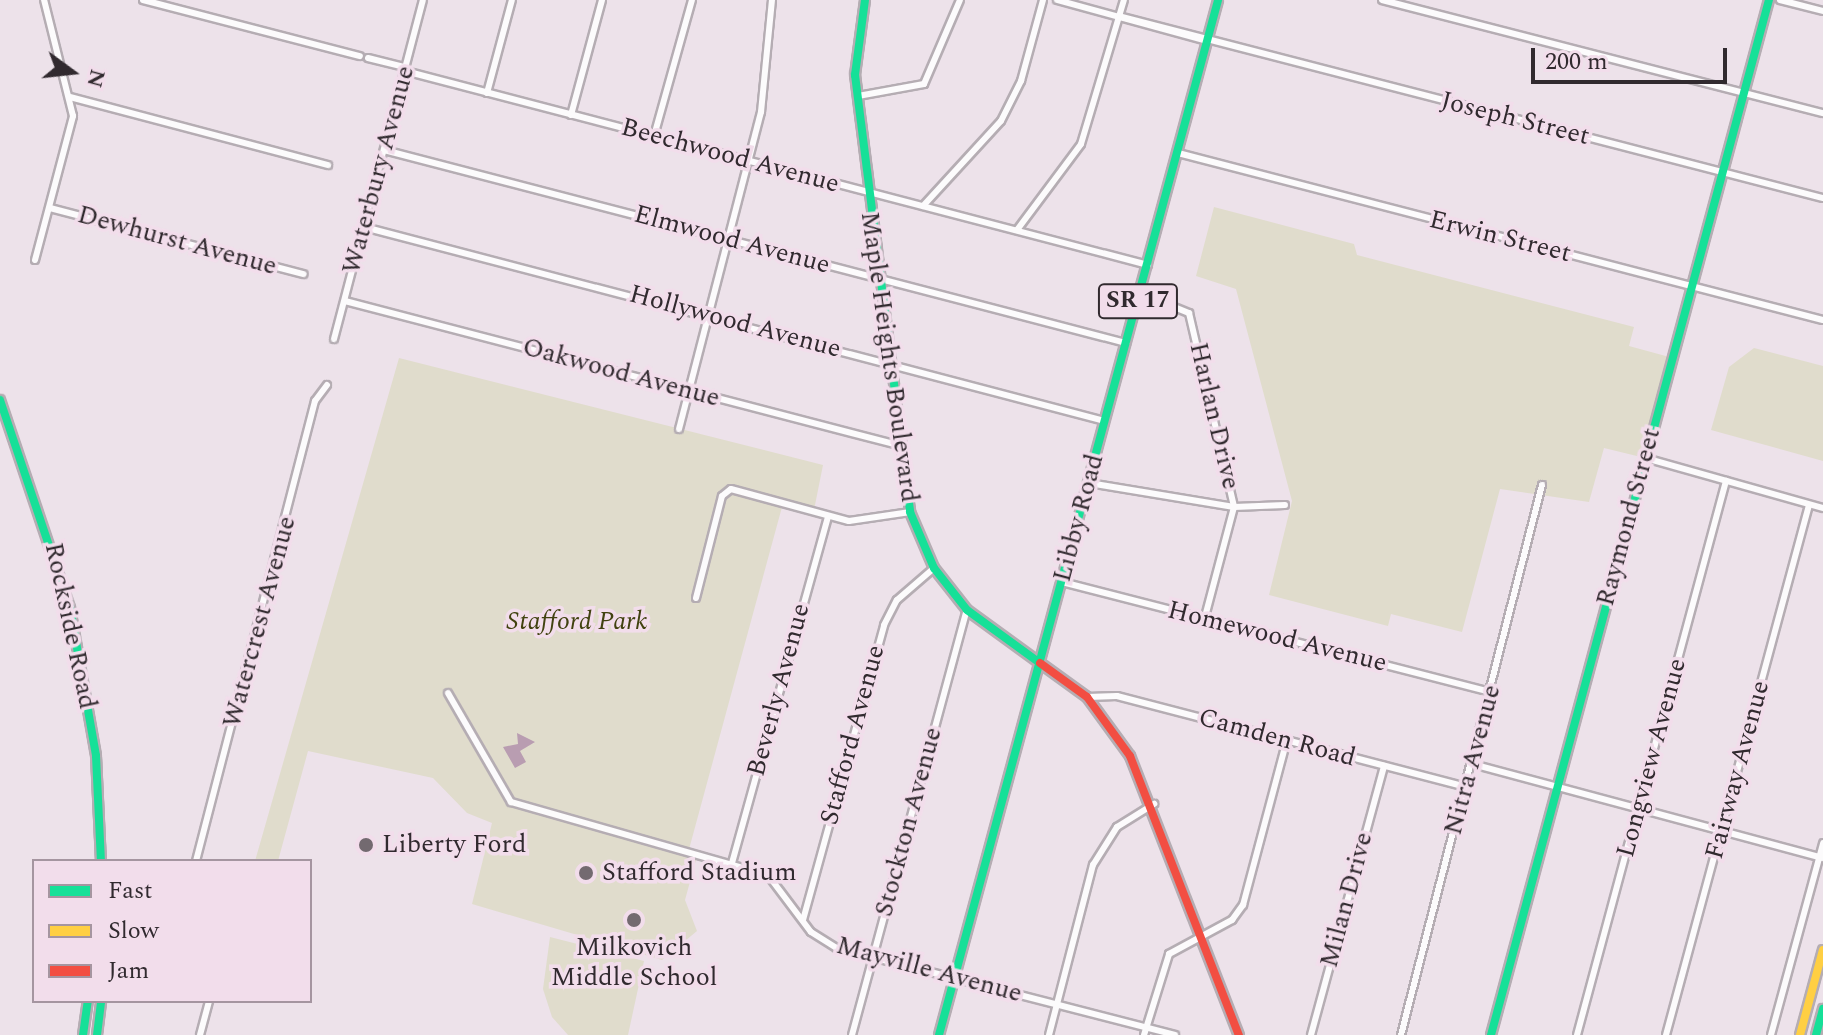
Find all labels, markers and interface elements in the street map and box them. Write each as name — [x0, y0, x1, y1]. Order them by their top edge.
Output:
north arrow — [32, 32, 112, 112]
scale bar — [1535, 32, 1731, 82]
text: 200 m — [1545, 44, 1608, 80]
street label: Waterbury Avenue — [336, 63, 422, 277]
text: N — [77, 65, 114, 91]
street label: Joseph Street — [1437, 85, 1593, 153]
street label: Beechwood Avenue — [617, 112, 843, 200]
street label: Dewhurst Avenue — [74, 199, 280, 283]
street label: Elmwood Avenue — [631, 199, 833, 281]
street label: Erwin Street — [1426, 204, 1574, 270]
street label: Maple Heights Boulevard — [853, 210, 925, 504]
street label: Hollywood Avenue — [626, 279, 844, 365]
road number: SR 17 — [1096, 281, 1180, 321]
street label: Oakwood Avenue — [519, 332, 723, 414]
street label: Harlan Drive — [1182, 340, 1246, 492]
street label: Raymond Street — [1590, 424, 1668, 610]
street label: Libby Road — [1047, 451, 1111, 585]
street label: Watercrest Avenue — [217, 513, 303, 731]
street label: Rockside Road — [37, 540, 103, 712]
street label: Homewood Avenue — [1164, 595, 1390, 679]
street label: Beverly Avenue — [741, 600, 817, 780]
park label: Stafford Park — [507, 606, 647, 638]
street label: Stafford Avenue — [814, 642, 892, 828]
street label: Longview Avenue — [1610, 655, 1694, 861]
street label: Fairway Avenue — [1699, 677, 1777, 863]
street label: Nitra Avenue — [1438, 682, 1508, 838]
street label: Camden Road — [1195, 702, 1359, 774]
street label: Stockton Avenue — [869, 724, 949, 920]
place label: Liberty Ford — [382, 829, 526, 861]
street label: Milan Drive — [1314, 829, 1380, 971]
marker: Liberty Ford — [357, 836, 375, 854]
place label: Stafford Stadium — [602, 857, 797, 889]
legend — [32, 859, 312, 1003]
marker: Stafford Stadium — [577, 864, 595, 882]
text: Fast — [108, 873, 153, 909]
marker: Milkovich Middle School — [625, 911, 643, 929]
text: Slow — [108, 913, 159, 949]
street label: Mayville Avenue — [833, 930, 1025, 1010]
place label: Milkovich Middle School — [551, 932, 717, 994]
text: Jam — [108, 953, 149, 989]

